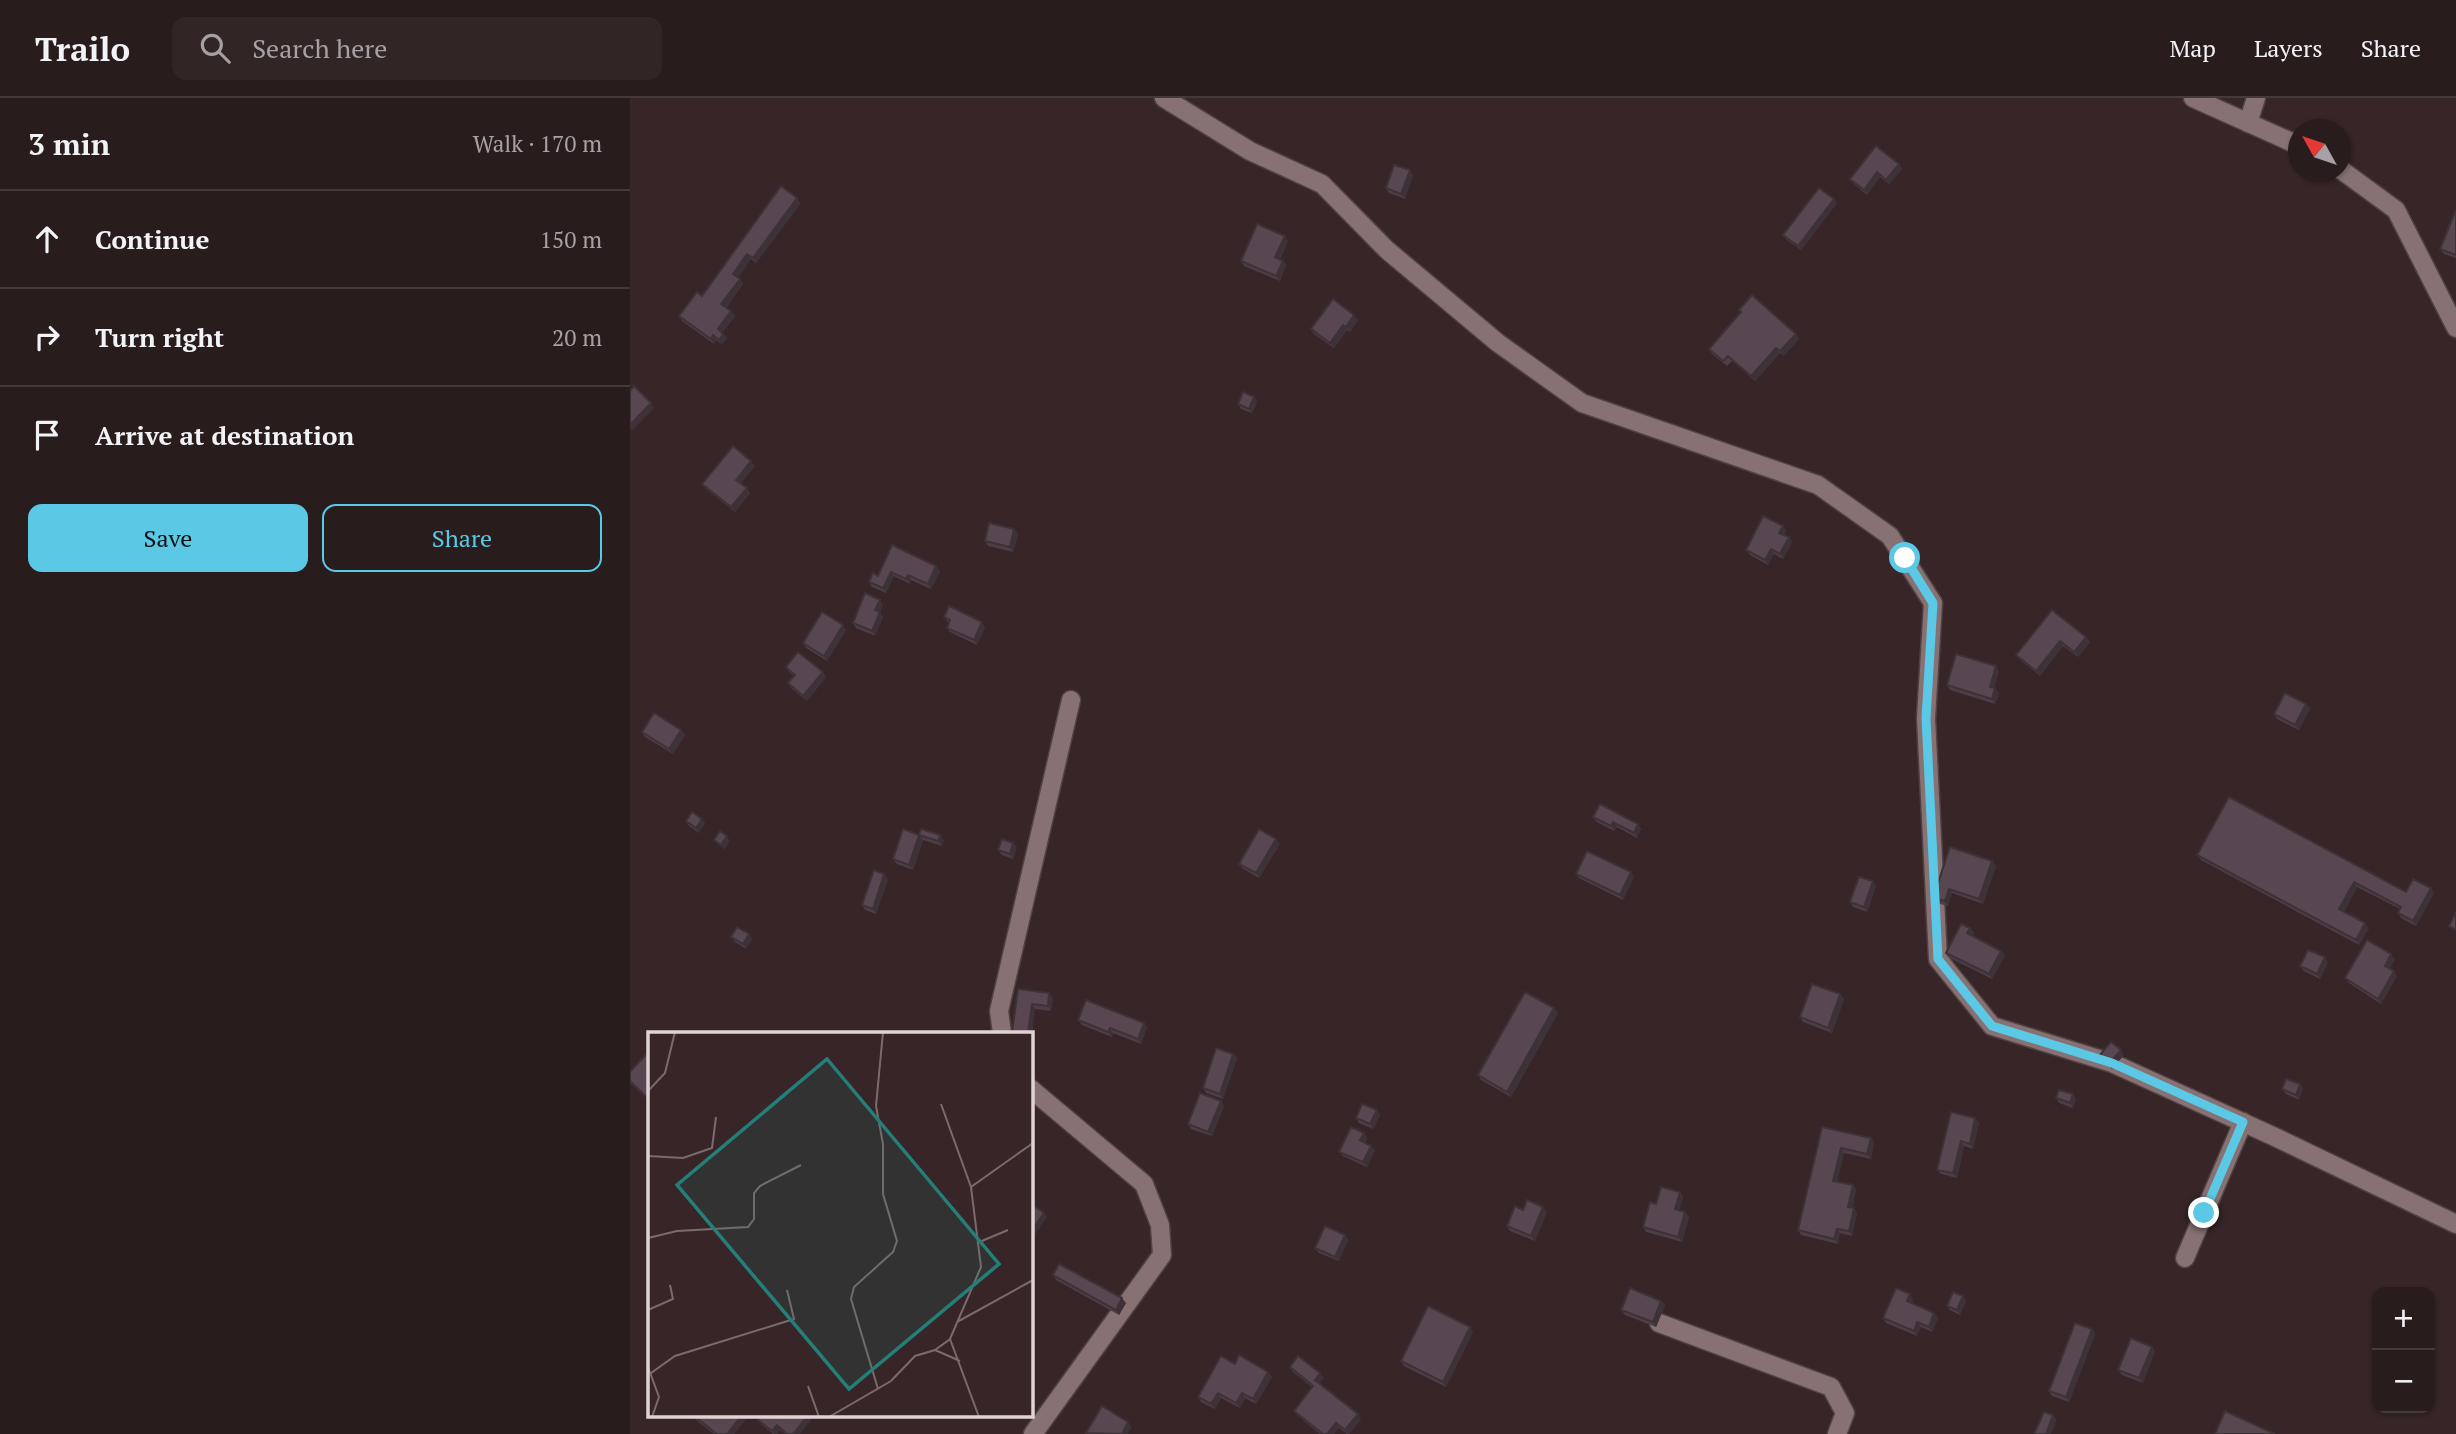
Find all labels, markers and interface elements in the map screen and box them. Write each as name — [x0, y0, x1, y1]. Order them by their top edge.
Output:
search box — [172, 17, 662, 80]
text: Trailo — [35, 27, 130, 70]
icon: search — [196, 29, 234, 67]
text: Search here — [252, 31, 387, 65]
text: Map — [2169, 32, 2216, 64]
text: Layers — [2254, 32, 2323, 64]
text: Share — [2361, 32, 2421, 64]
north arrow — [2288, 119, 2351, 182]
text: 3 min — [28, 124, 110, 164]
text: Walk · 170 m — [473, 128, 602, 159]
icon: ahead — [28, 220, 66, 258]
text: Continue — [95, 222, 209, 256]
text: 150 m — [540, 224, 602, 255]
icon: right — [28, 318, 66, 356]
text: Turn right — [95, 320, 224, 354]
text: 20 m — [552, 322, 602, 353]
icon: arrive — [28, 416, 66, 454]
text: Arrive at destination — [95, 418, 354, 452]
button: Save — [28, 504, 308, 572]
button: Share — [322, 504, 602, 572]
route start — [1889, 542, 1920, 573]
inset map — [648, 1032, 1032, 1416]
route end — [2188, 1197, 2219, 1228]
map controls — [2372, 1287, 2435, 1413]
button: + — [2372, 1287, 2435, 1350]
button: − — [2372, 1350, 2435, 1413]

